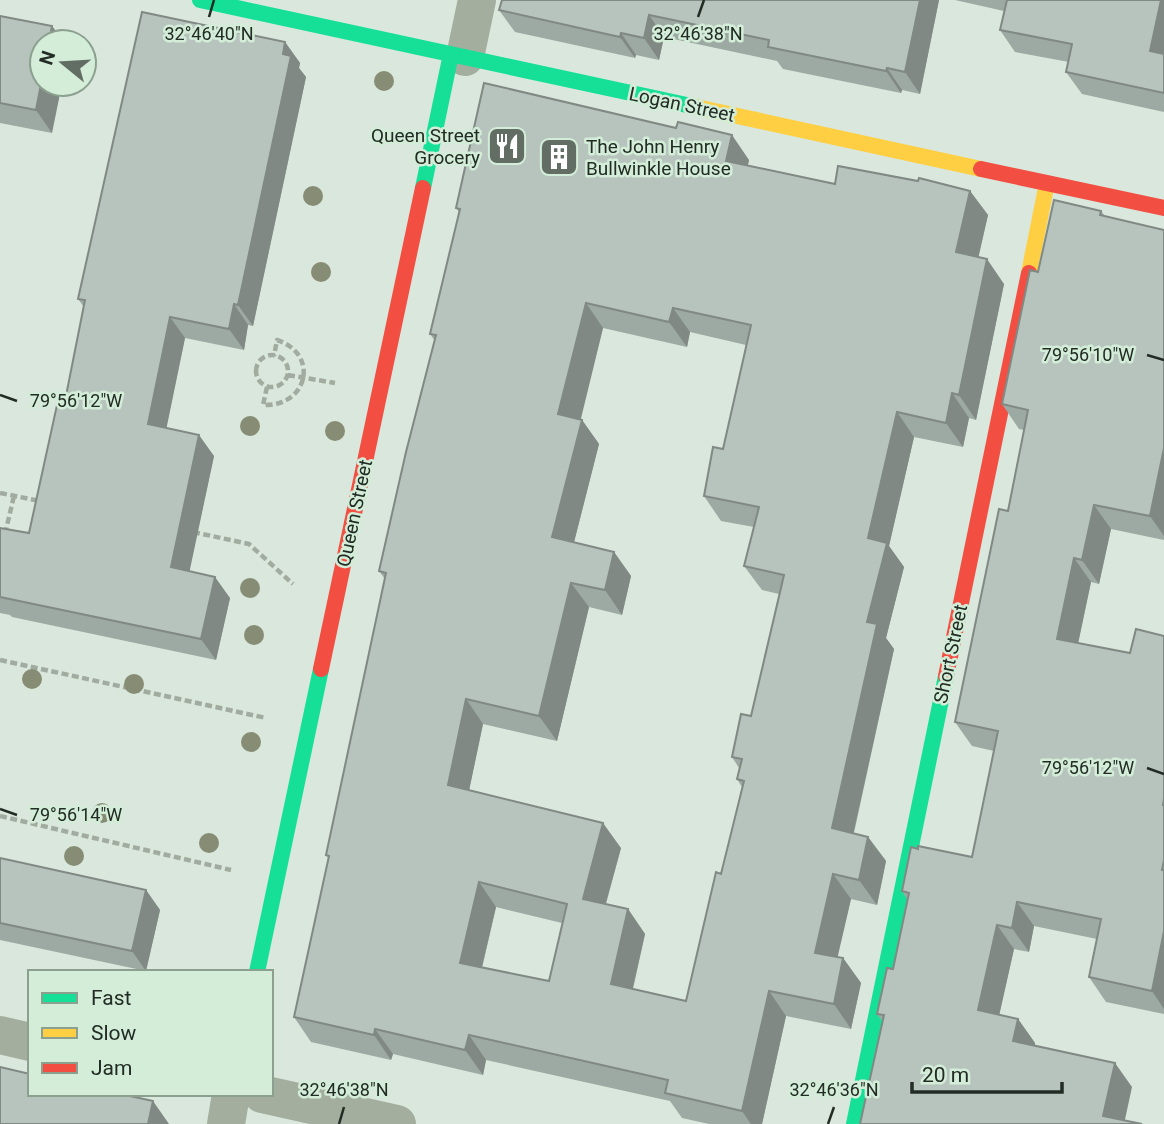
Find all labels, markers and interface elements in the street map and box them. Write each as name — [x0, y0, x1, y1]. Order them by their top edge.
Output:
text: 32°46'40"N — [164, 23, 254, 44]
text: 32°46'38"N — [653, 23, 743, 44]
north arrow — [28, 28, 98, 98]
text: N — [34, 48, 60, 68]
street label: Logan Street — [627, 82, 737, 127]
place label: Queen Street Grocery — [371, 124, 480, 169]
restaurant icon: Queen Street Grocery — [486, 125, 528, 167]
place label: The John Henry Bullwinkle House — [586, 135, 731, 180]
building icon: The John Henry Bullwinkle House — [538, 136, 580, 178]
text: 79°56'10"W — [1042, 344, 1134, 365]
text: 79°56'12"W — [30, 390, 122, 411]
street label: Queen Street — [332, 457, 377, 569]
street label: Short Street — [929, 603, 972, 706]
text: 79°56'12"W — [1042, 757, 1134, 778]
text: 79°56'14"W — [30, 804, 122, 825]
legend — [28, 970, 273, 1096]
text: Fast — [91, 986, 132, 1010]
text: Slow — [91, 1021, 137, 1045]
scale bar — [912, 1050, 1062, 1094]
text: Jam — [91, 1056, 132, 1080]
text: 20 m — [922, 1063, 969, 1087]
text: 32°46'38"N — [299, 1079, 389, 1100]
text: 32°46'36"N — [789, 1079, 879, 1100]

